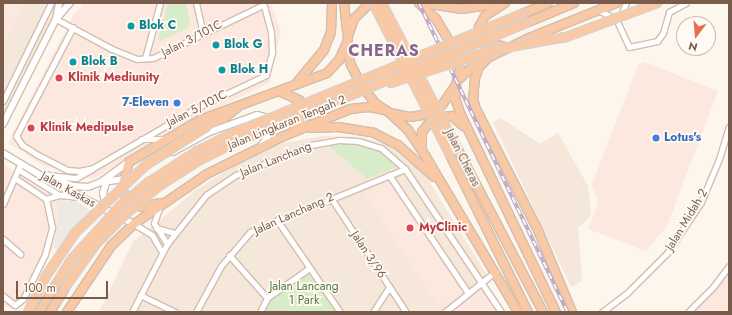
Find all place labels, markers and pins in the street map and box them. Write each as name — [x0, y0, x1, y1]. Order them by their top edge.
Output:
place label: Blok C — [139, 19, 176, 33]
marker: Blok C — [126, 21, 136, 31]
place label: Blok G — [224, 38, 263, 52]
marker: Blok G — [211, 40, 221, 50]
place label: Blok B — [81, 55, 118, 69]
marker: Blok B — [68, 57, 78, 67]
place label: Blok H — [230, 63, 268, 77]
marker: Blok H — [217, 65, 227, 75]
place label: Klinik Mediunity — [68, 71, 159, 85]
marker: Klinik Mediunity — [53, 72, 65, 84]
place label: 7-Eleven — [122, 96, 169, 110]
marker: 7-Eleven — [172, 98, 182, 108]
place label: Klinik Medipulse — [40, 121, 134, 135]
marker: Klinik Medipulse — [25, 122, 37, 134]
place label: Lotus's — [664, 131, 701, 145]
marker: Lotus's — [651, 133, 661, 143]
place label: MyClinic — [419, 221, 467, 235]
marker: MyClinic — [404, 222, 416, 234]

